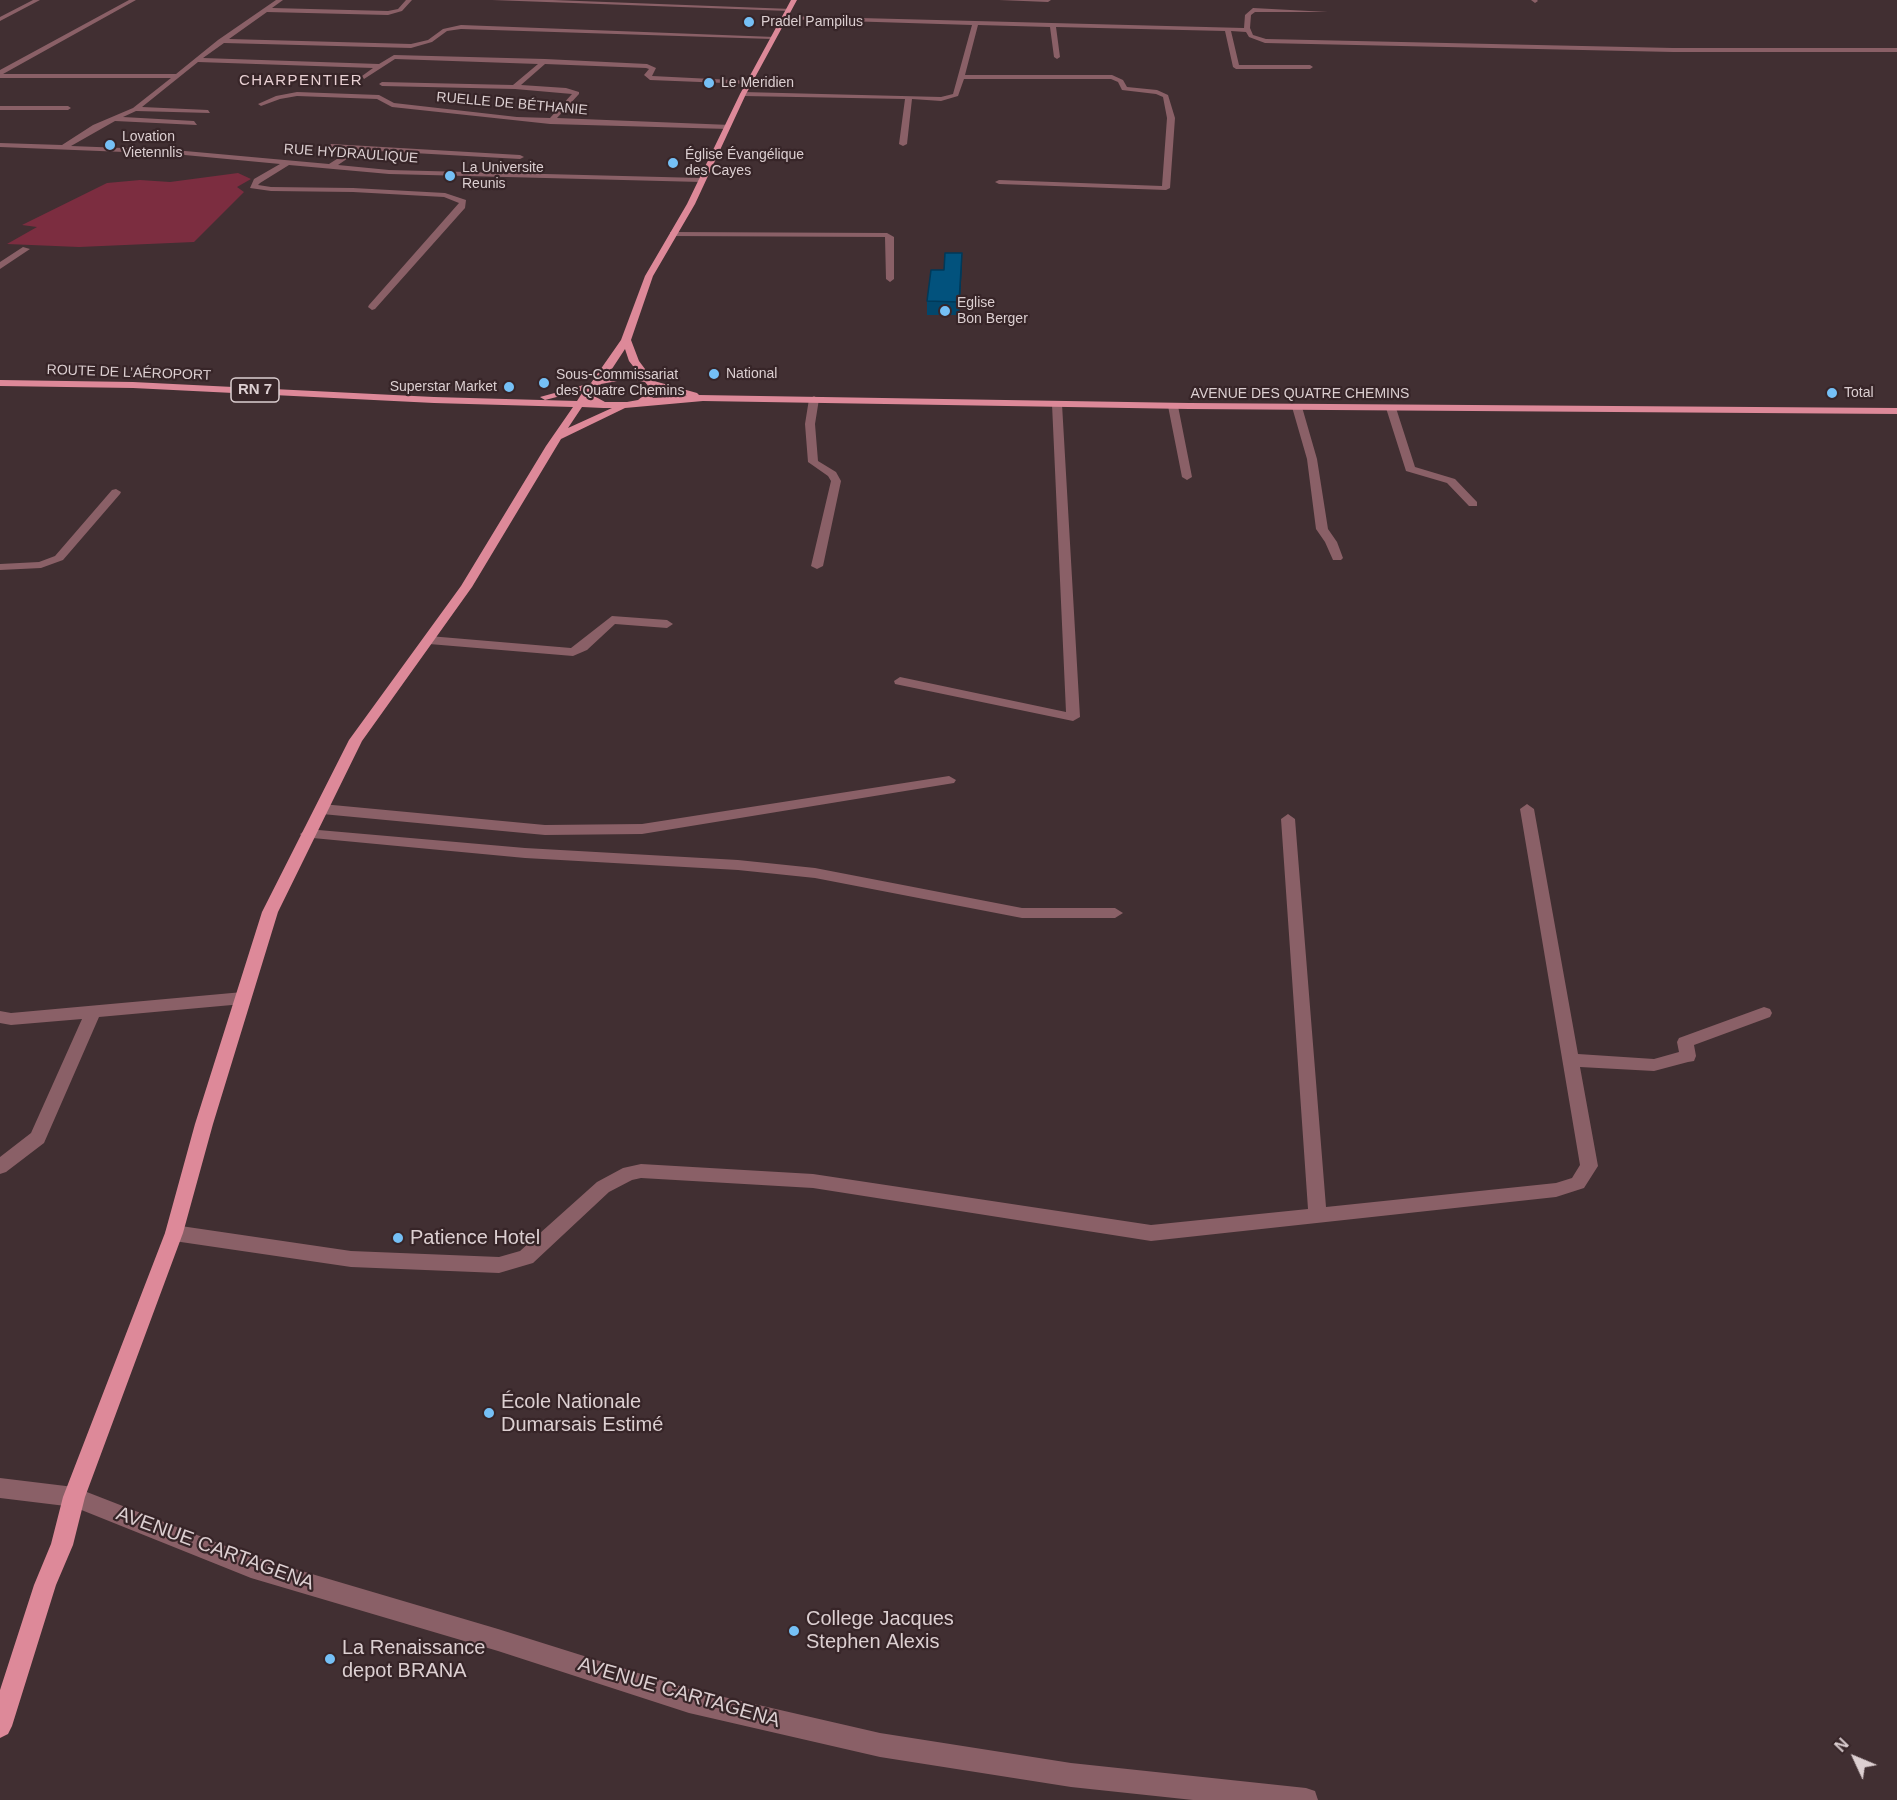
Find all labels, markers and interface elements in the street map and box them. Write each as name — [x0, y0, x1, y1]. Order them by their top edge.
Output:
place label: Pradel Pampilus — [761, 14, 863, 30]
marker: Pradel Pampilus — [742, 15, 756, 29]
district label: CHARPENTIER — [239, 72, 363, 90]
place label: Le Meridien — [721, 75, 794, 91]
marker: Le Meridien — [702, 76, 716, 90]
street label: RUELLE DE BÉTHANIE — [436, 89, 588, 119]
place label: Lovation Vietennlis — [122, 129, 182, 162]
marker: Lovation Vietennlis — [103, 138, 117, 152]
street label: RUE HYDRAULIQUE — [283, 141, 419, 167]
place label: Église Évangélique des Cayes — [685, 147, 804, 180]
marker: Église Évangélique des Cayes — [666, 156, 680, 170]
place label: La Universite Reunis — [462, 160, 544, 192]
marker: La Universite Reunis — [443, 169, 457, 183]
place label: Eglise Bon Berger — [957, 295, 1028, 328]
marker: Eglise Bon Berger — [938, 304, 952, 318]
street label: ROUTE DE L’AÉROPORT — [46, 362, 212, 384]
place label: National — [726, 366, 777, 382]
place label: Sous-Commissariat des Quatre Chemins — [556, 367, 684, 400]
marker: National — [707, 367, 721, 381]
marker: Sous-Commissariat des Quatre Chemins — [537, 376, 551, 390]
road number: RN 7 — [231, 378, 279, 402]
place label: Superstar Market — [390, 379, 497, 395]
marker: Superstar Market — [502, 380, 516, 394]
place label: Total — [1844, 385, 1874, 401]
street label: AVENUE DES QUATRE CHEMINS — [1191, 386, 1409, 402]
marker: Total — [1825, 386, 1839, 400]
place label: Patience Hotel — [410, 1226, 540, 1250]
marker: Patience Hotel — [391, 1231, 405, 1245]
place label: École Nationale Dumarsais Estimé — [501, 1390, 663, 1437]
marker: École Nationale Dumarsais Estimé — [482, 1406, 496, 1420]
street label: AVENUE CARTAGENA — [113, 1502, 317, 1596]
place label: College Jacques Stephen Alexis — [806, 1607, 954, 1654]
marker: College Jacques Stephen Alexis — [787, 1624, 801, 1638]
place label: La Renaissance depot BRANA — [342, 1636, 485, 1683]
marker: La Renaissance depot BRANA — [323, 1652, 337, 1666]
street label: AVENUE CARTAGENA — [575, 1653, 783, 1733]
north arrow — [1825, 1728, 1885, 1788]
text: N — [1832, 1735, 1852, 1755]

